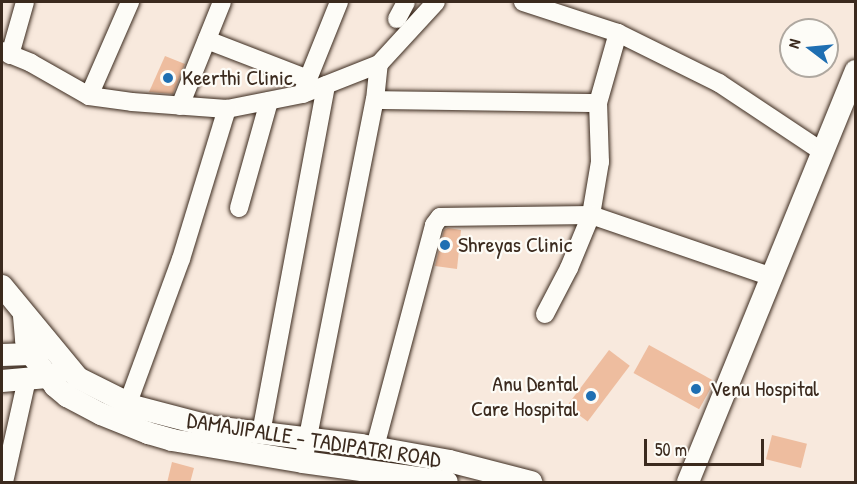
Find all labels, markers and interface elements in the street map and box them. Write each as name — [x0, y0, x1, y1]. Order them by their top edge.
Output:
north arrow — [779, 18, 839, 78]
text: N — [782, 36, 805, 51]
place label: Keerthi Clinic — [182, 65, 293, 91]
marker: Keerthi Clinic — [159, 69, 177, 87]
place label: Shreyas Clinic — [458, 232, 572, 258]
marker: Shreyas Clinic — [436, 236, 454, 254]
place label: Anu Dental Care Hospital — [471, 370, 578, 422]
place label: Venu Hospital — [710, 376, 819, 402]
marker: Venu Hospital — [687, 380, 705, 398]
marker: Anu Dental Care Hospital — [582, 387, 600, 405]
street label: DAMAJIPALLE - TADIPATRI ROAD — [185, 407, 443, 473]
scale bar — [647, 427, 767, 465]
text: 50 m — [655, 437, 687, 462]

